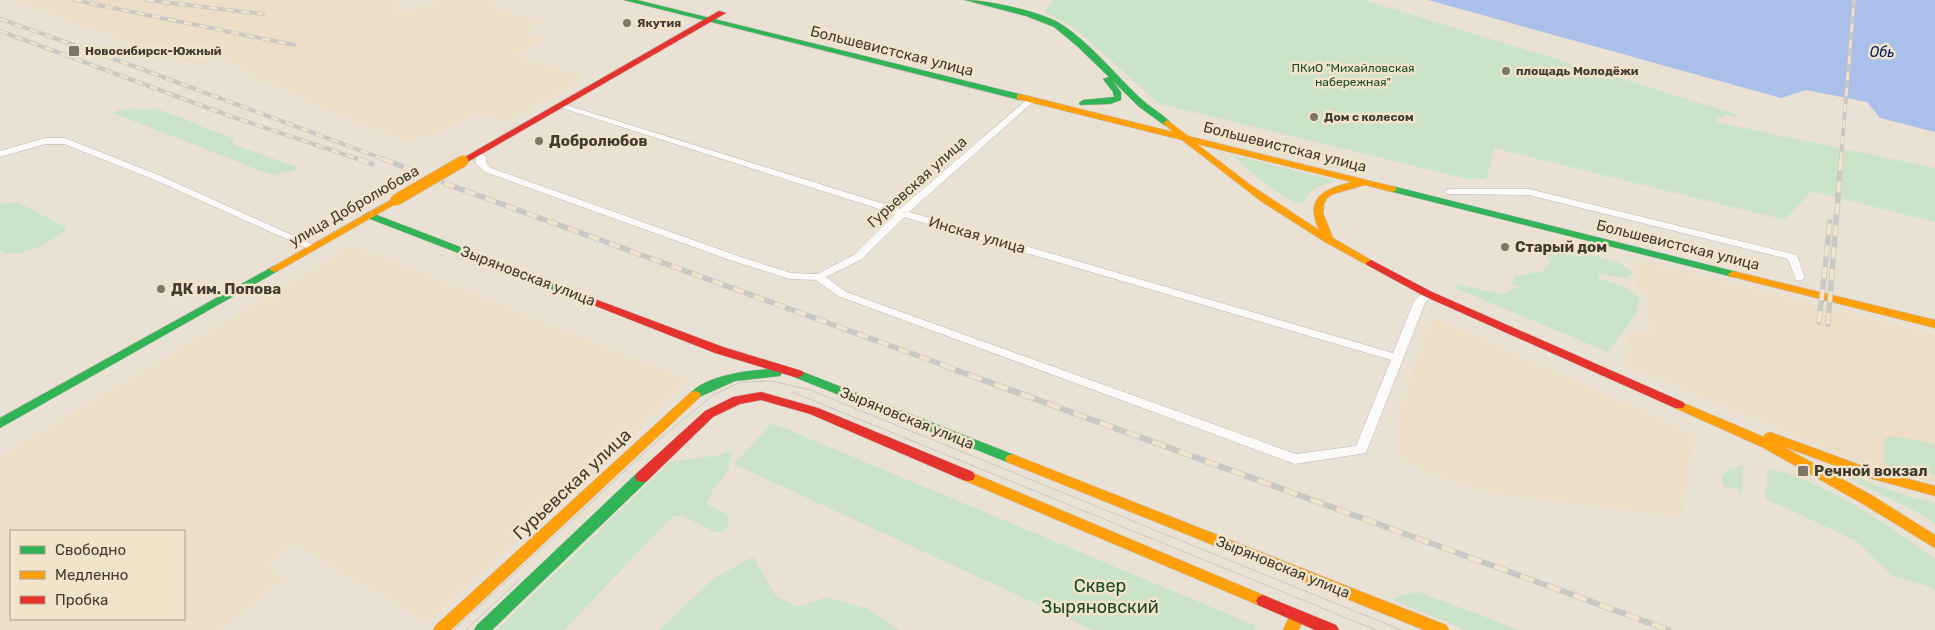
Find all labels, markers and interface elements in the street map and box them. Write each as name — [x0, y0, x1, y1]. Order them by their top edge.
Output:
place label: Якутия — [637, 16, 681, 30]
marker: Якутия — [621, 17, 633, 29]
street label: Большевистская улица — [809, 22, 975, 80]
marker: Новосибирск-Южный — [67, 44, 81, 58]
place label: Новосибирск-Южный — [85, 44, 222, 58]
water label: Обь — [1870, 44, 1894, 61]
park label: ПКиО "Михайловская набережная" — [1291, 61, 1415, 89]
place label: площадь Молодёжи — [1516, 64, 1639, 78]
marker: площадь Молодёжи — [1500, 65, 1512, 77]
place label: Дом с колесом — [1324, 110, 1414, 124]
marker: Дом с колесом — [1308, 111, 1320, 123]
street label: Большевистская улица — [1202, 118, 1368, 176]
place label: Добролюбов — [549, 132, 648, 150]
street label: Гурьевская улица — [864, 133, 970, 231]
marker: Добролюбов — [533, 135, 545, 147]
street label: улица Добролюбова — [286, 161, 422, 251]
street label: Инская улица — [927, 213, 1027, 257]
street label: Большевистская улица — [1595, 216, 1761, 274]
place label: Старый дом — [1515, 238, 1607, 256]
marker: Старый дом — [1499, 241, 1511, 253]
street label: Зыряновская улица — [458, 242, 598, 310]
place label: ДК им. Попова — [171, 280, 281, 298]
marker: ДК им. Попова — [155, 283, 167, 295]
street label: Зыряновская улица — [837, 383, 977, 453]
street label: Гурьевская улица — [508, 424, 636, 544]
place label: Речной вокзал — [1814, 462, 1928, 480]
marker: Речной вокзал — [1796, 464, 1810, 478]
legend — [10, 530, 185, 620]
street label: Зыряновская улица — [1213, 532, 1353, 602]
text: Свободно — [55, 541, 126, 559]
text: Медленно — [55, 566, 128, 584]
park label: Cквер Зыряновский — [1041, 575, 1159, 618]
text: Пробка — [55, 591, 108, 609]

